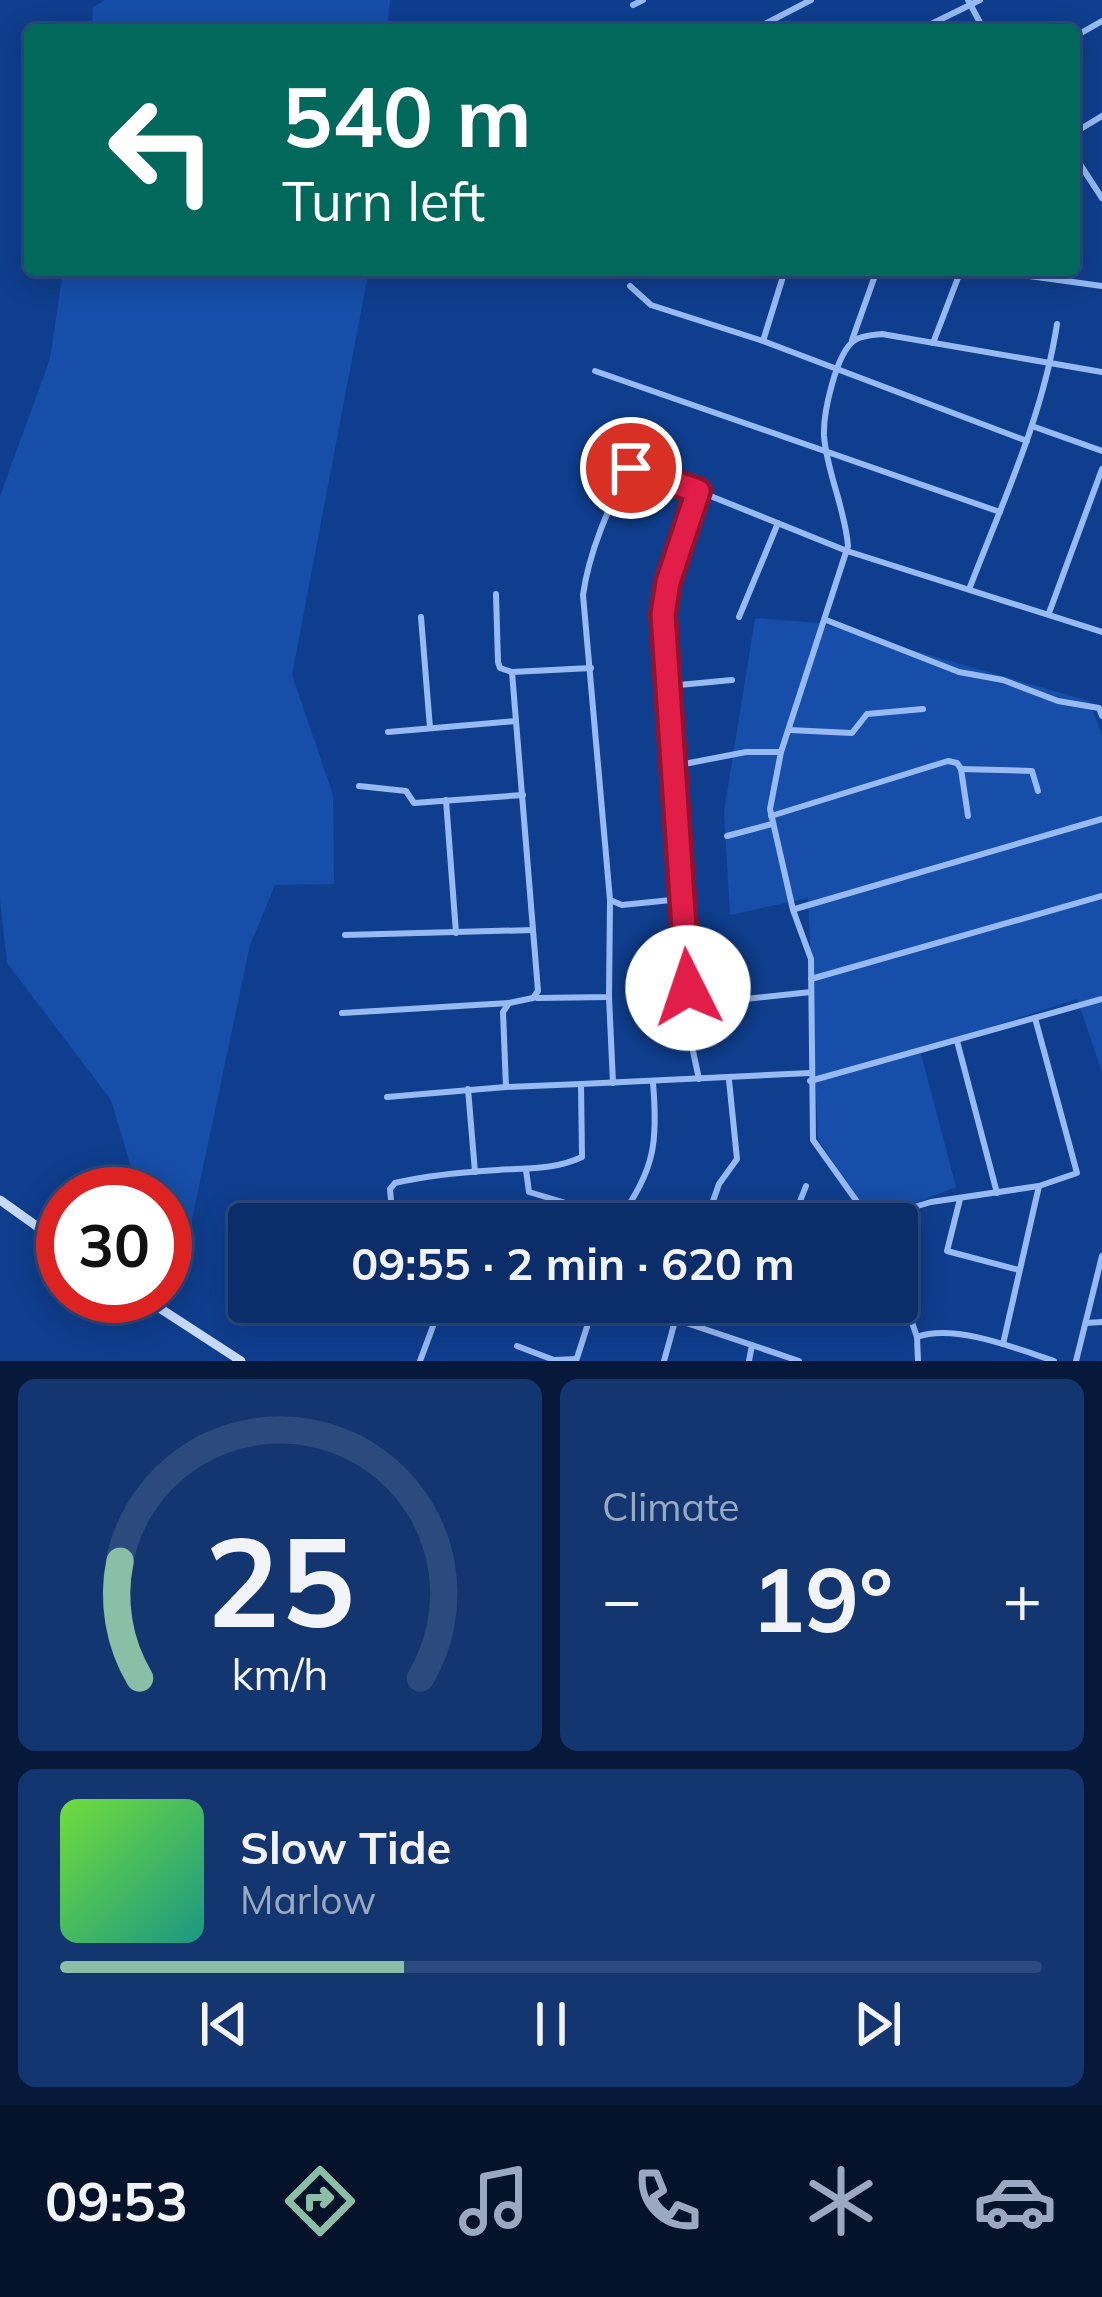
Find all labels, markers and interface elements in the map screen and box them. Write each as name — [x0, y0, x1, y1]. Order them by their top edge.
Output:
text: 540 m — [282, 63, 532, 168]
icon: left — [84, 72, 240, 228]
text: Turn left — [282, 167, 485, 235]
pin — [580, 417, 682, 519]
icon: arrive — [598, 435, 664, 501]
position arrow — [625, 925, 751, 1051]
speed limit sign: 30 — [36, 1167, 192, 1323]
text: 09:55 · 2 min · 620 m — [351, 1235, 795, 1291]
text: Climate — [602, 1482, 740, 1531]
text: 25 — [205, 1502, 355, 1658]
text: 19° — [751, 1542, 893, 1655]
text: − — [602, 1557, 642, 1640]
text: + — [1002, 1557, 1042, 1640]
text: km/h — [231, 1647, 329, 1701]
text: Slow Tide — [240, 1819, 451, 1875]
text: Marlow — [240, 1875, 376, 1924]
icon: previous — [191, 1991, 257, 2057]
icon: pause — [518, 1991, 584, 2057]
icon: next — [845, 1991, 911, 2057]
icon: directions — [278, 2159, 362, 2243]
icon: music — [452, 2159, 536, 2243]
icon: phone — [625, 2159, 709, 2243]
icon: climate — [799, 2159, 883, 2243]
icon: car — [973, 2159, 1057, 2243]
text: 09:53 — [45, 2167, 188, 2235]

